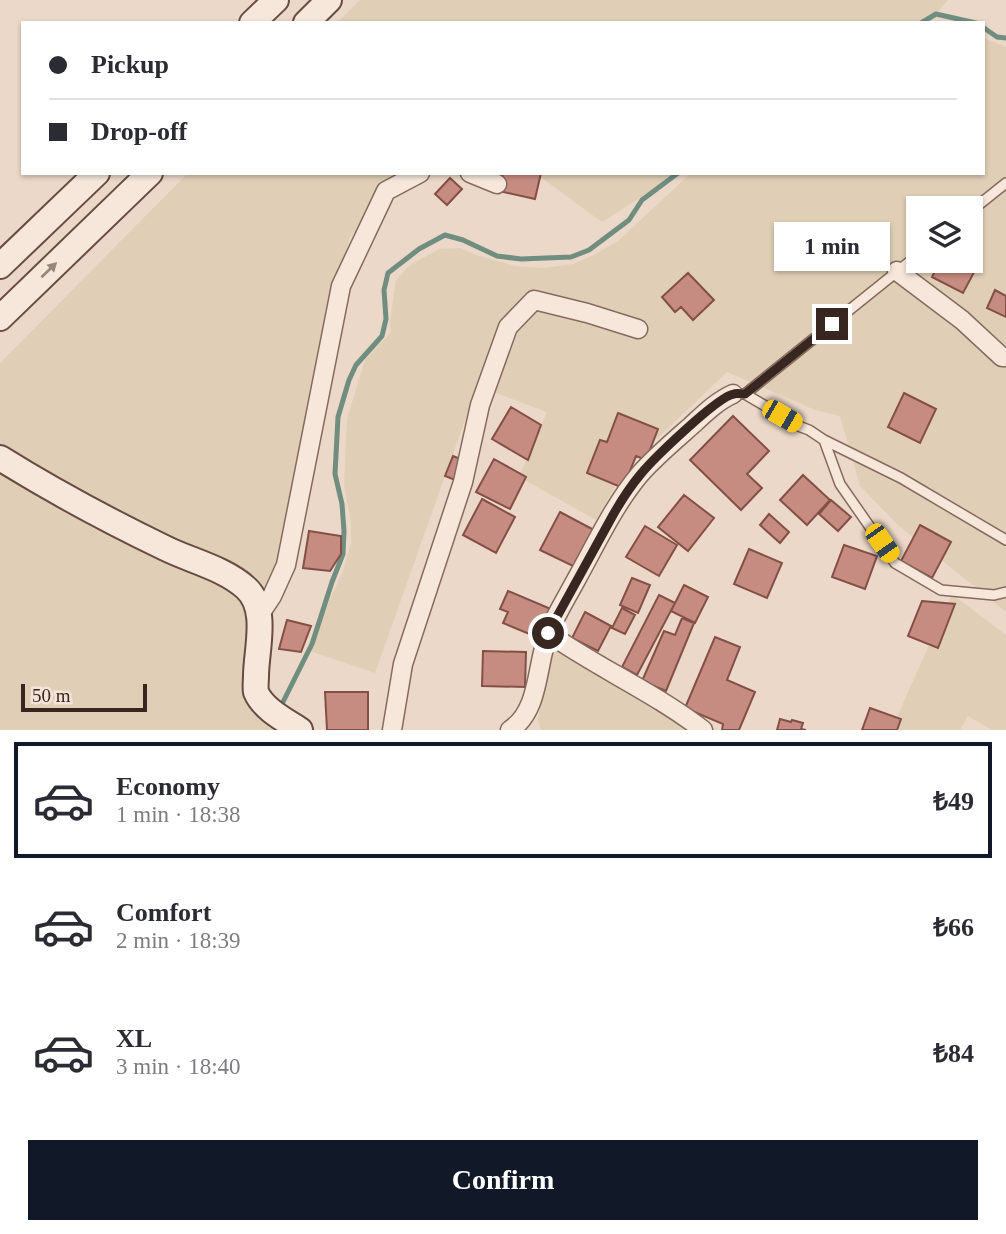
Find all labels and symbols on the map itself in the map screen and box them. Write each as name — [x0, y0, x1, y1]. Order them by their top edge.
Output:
callout: 1 min — [774, 222, 890, 272]
one-way arrow — [40, 263, 57, 279]
route end — [816, 308, 848, 340]
car — [759, 396, 806, 436]
car — [862, 520, 903, 566]
route start — [532, 617, 564, 649]
scale bar — [21, 681, 147, 713]

